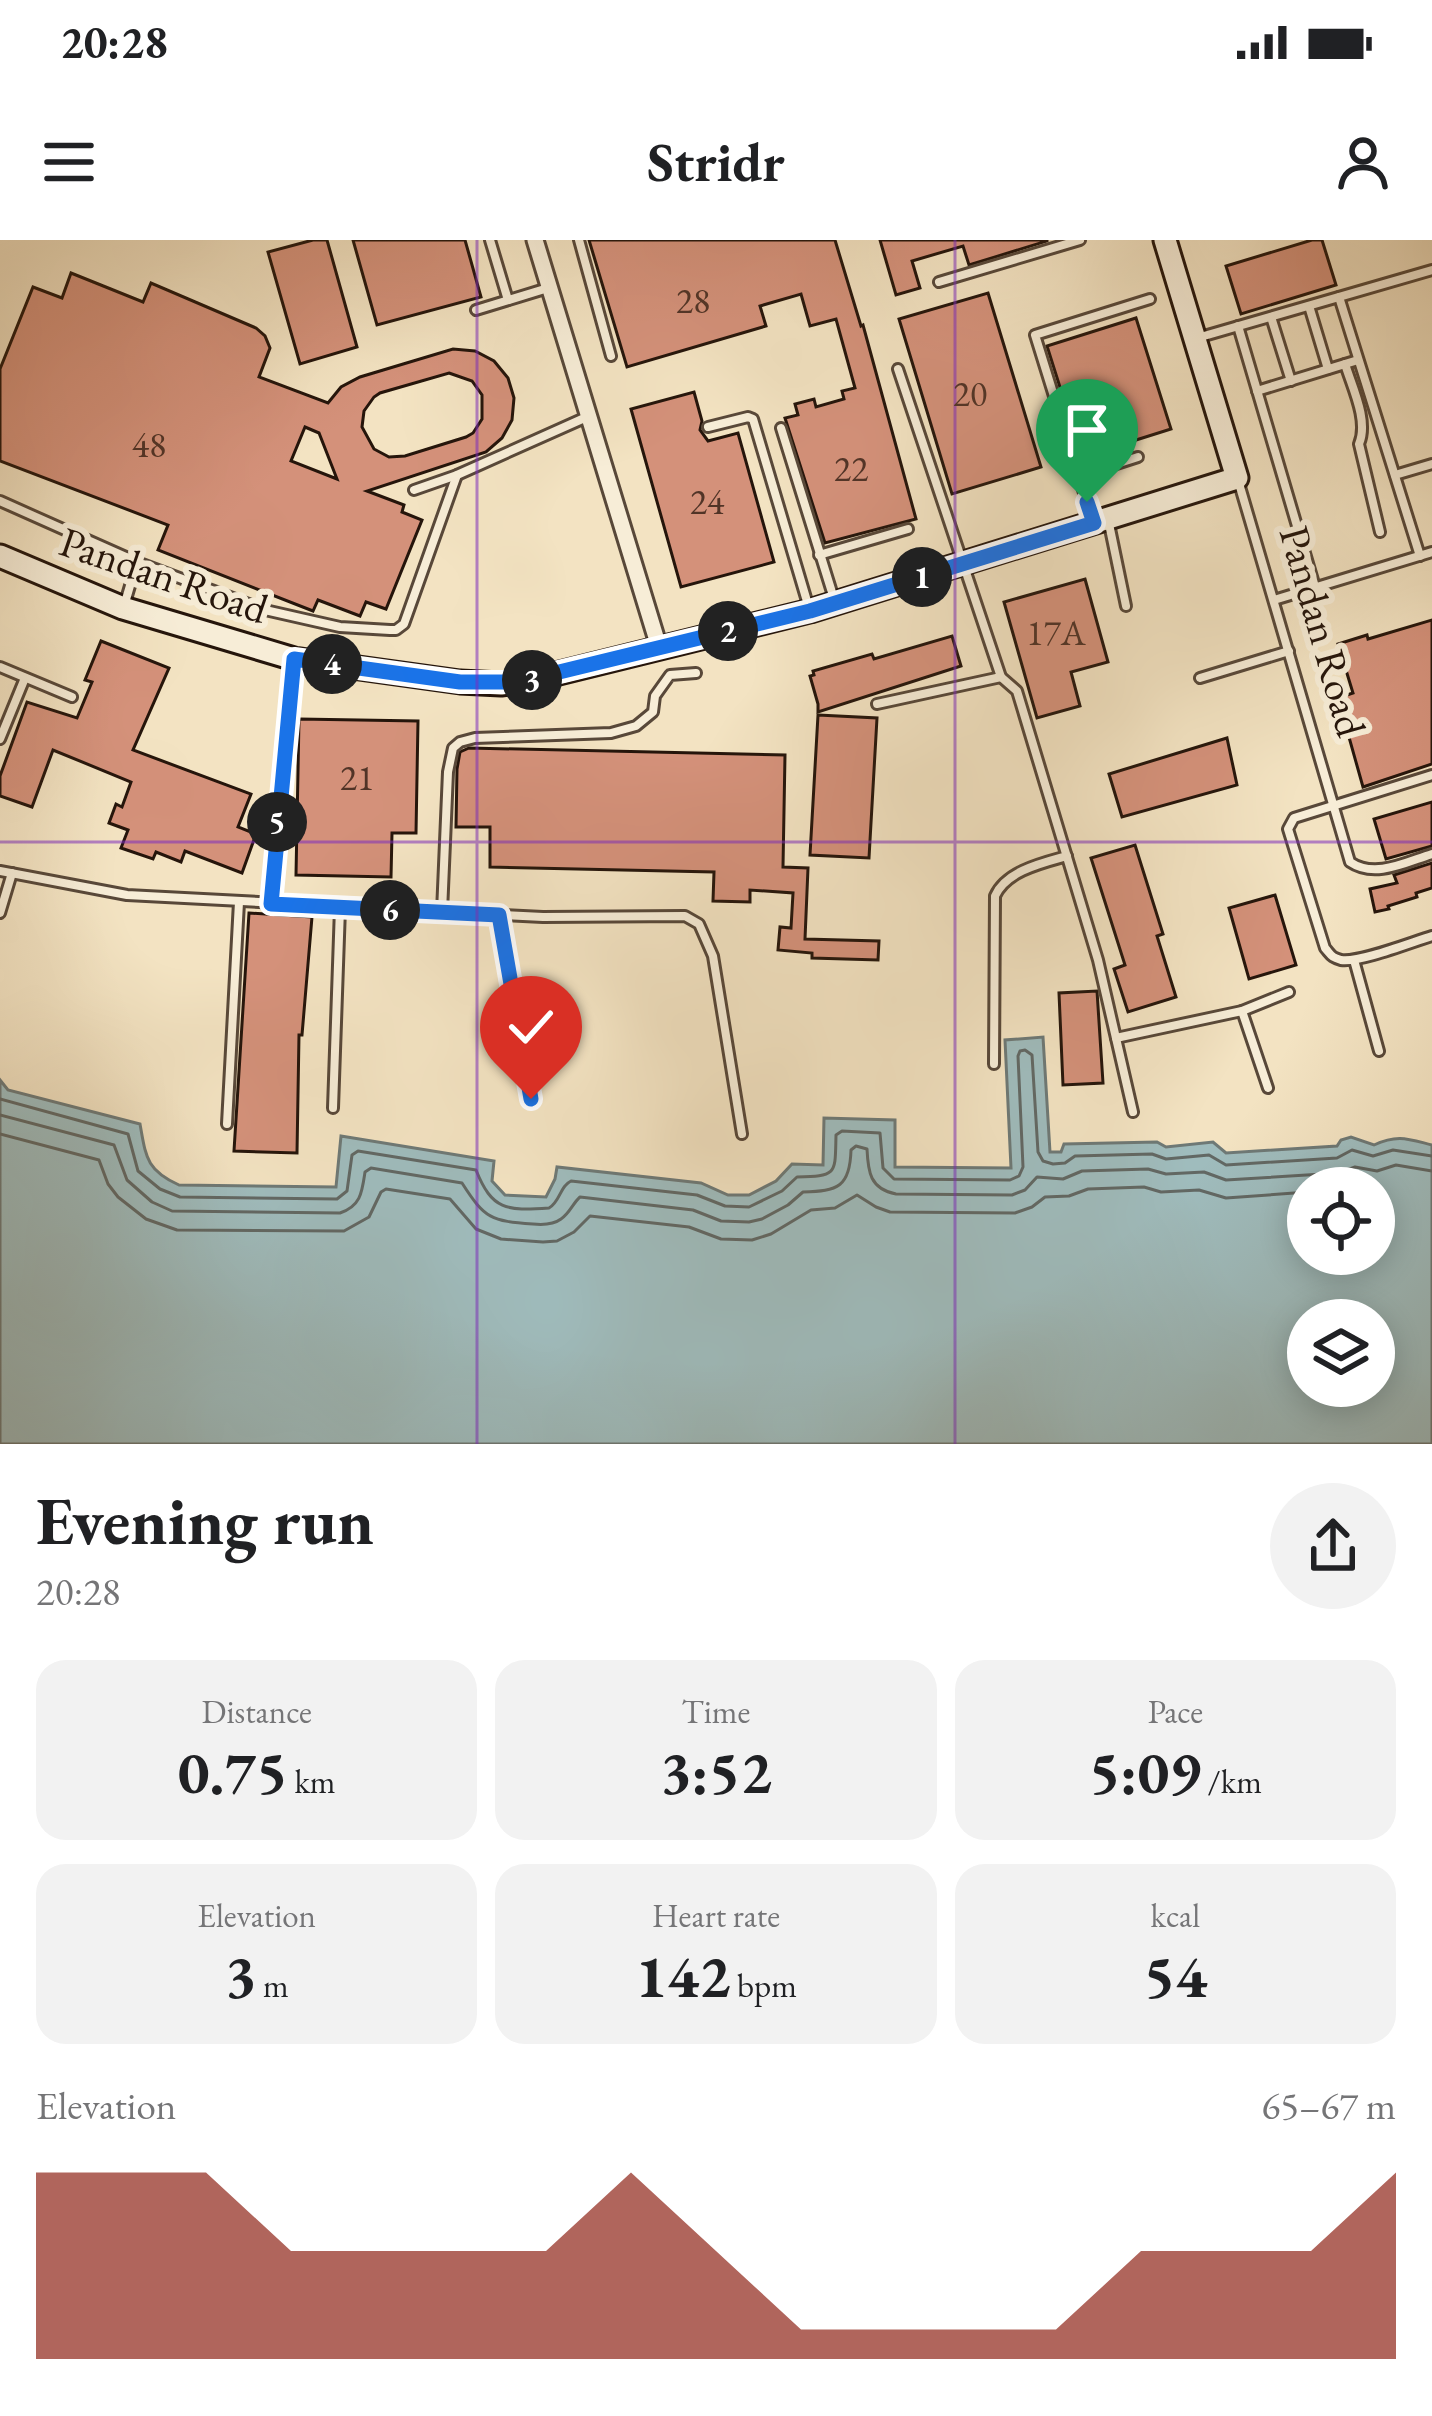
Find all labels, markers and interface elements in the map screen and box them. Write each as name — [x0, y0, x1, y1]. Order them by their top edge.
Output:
text: 20:28 — [60, 13, 168, 71]
text: Stridr — [647, 127, 785, 197]
icon: menu — [36, 129, 102, 195]
icon: person — [1330, 129, 1396, 195]
house number: 28 — [676, 277, 710, 324]
house number: 20 — [953, 370, 987, 417]
pin — [1036, 379, 1138, 502]
icon: arrive — [1054, 397, 1120, 463]
house number: 48 — [132, 421, 166, 468]
house number: 22 — [834, 445, 868, 492]
house number: 24 — [690, 478, 725, 525]
street label: Pandan Road — [53, 514, 276, 636]
street label: Pandan Road — [1267, 519, 1379, 743]
pin: 1 — [892, 547, 952, 607]
text: 1 — [913, 555, 931, 598]
pin: 2 — [698, 601, 758, 661]
text: 2 — [719, 609, 737, 652]
house number: 17A — [1026, 609, 1087, 656]
pin: 4 — [302, 634, 362, 694]
text: 4 — [323, 642, 341, 685]
pin: 3 — [502, 650, 562, 710]
text: 3 — [523, 658, 541, 701]
house number: 21 — [340, 754, 374, 801]
pin: 5 — [247, 792, 307, 852]
text: 5 — [268, 800, 286, 843]
pin: 6 — [360, 880, 420, 940]
text: 6 — [381, 888, 399, 931]
pin — [480, 976, 582, 1099]
icon: check — [498, 994, 564, 1060]
map controls — [1287, 1167, 1395, 1407]
button: locate — [1287, 1167, 1395, 1275]
button: layers — [1287, 1299, 1395, 1407]
text: Evening run — [36, 1478, 374, 1564]
button: share — [1270, 1483, 1396, 1609]
text: 20:28 — [36, 1566, 121, 1617]
text: Distance — [202, 1690, 312, 1733]
text: Time — [682, 1690, 750, 1733]
text: Pace — [1148, 1690, 1203, 1733]
text: 0.75 — [178, 1733, 288, 1811]
text: 3:52 — [660, 1733, 772, 1811]
text: 5:09 — [1089, 1733, 1201, 1811]
text: km — [288, 1760, 336, 1803]
text: /km — [1201, 1760, 1262, 1803]
text: Elevation — [197, 1894, 316, 1937]
text: Heart rate — [652, 1894, 780, 1937]
text: kcal — [1151, 1894, 1200, 1937]
text: 3 — [225, 1937, 256, 2015]
text: 142 — [635, 1937, 730, 2015]
text: 54 — [1144, 1937, 1207, 2015]
text: m — [256, 1964, 289, 2007]
text: bpm — [730, 1964, 797, 2007]
text: Elevation — [36, 2080, 176, 2131]
text: 65–67 m — [1262, 2080, 1396, 2131]

